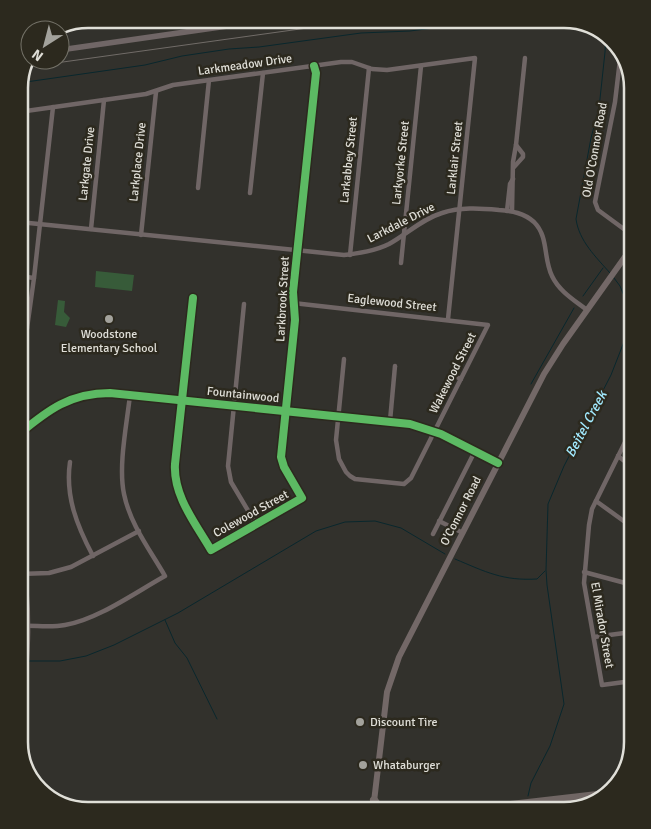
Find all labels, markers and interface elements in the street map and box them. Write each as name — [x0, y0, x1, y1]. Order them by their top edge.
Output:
north arrow — [20, 20, 70, 70]
text: N — [29, 45, 47, 65]
street label: Larkmeadow Drive — [197, 51, 293, 79]
street label: Old O'Connor Road — [579, 101, 611, 199]
street label: Larkabbey Street — [337, 116, 361, 204]
street label: Larkyorke Street — [389, 120, 413, 206]
street label: Larklair Street — [444, 121, 466, 195]
street label: Larkplace Drive — [126, 122, 150, 202]
street label: Larkgate Drive — [76, 126, 98, 202]
street label: Larkdale Drive — [365, 200, 437, 246]
street label: Larkbrook Street — [273, 256, 293, 342]
street label: Eaglewood Street — [347, 291, 437, 315]
marker: Woodstone Elementary School — [103, 313, 115, 325]
place label: Woodstone Elementary School — [61, 327, 158, 356]
street label: Wakewood Street — [426, 330, 480, 416]
street label: Fountainwood — [206, 384, 280, 406]
water label: Beitel Creek — [561, 386, 611, 460]
street label: O'Connor Road — [437, 474, 485, 548]
street label: Colewood Street — [211, 487, 291, 541]
street label: El Mirador Street — [587, 581, 617, 669]
place label: Discount Tire — [370, 715, 437, 730]
marker: Discount Tire — [354, 716, 366, 728]
place label: Whataburger — [373, 758, 441, 773]
marker: Whataburger — [357, 759, 369, 771]

